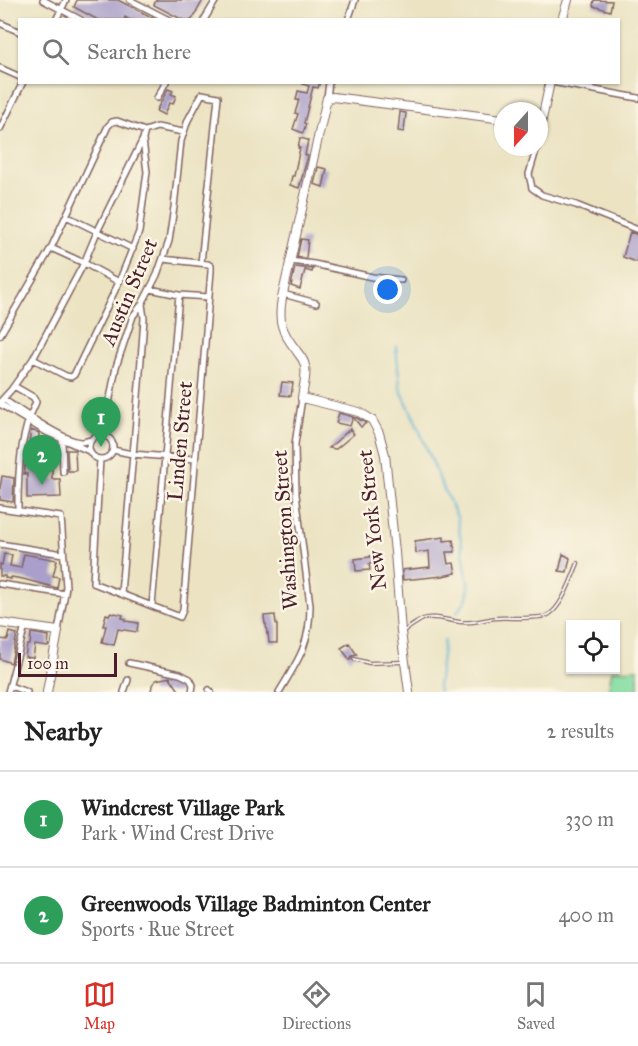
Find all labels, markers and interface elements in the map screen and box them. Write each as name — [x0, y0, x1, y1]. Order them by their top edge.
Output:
search box — [18, 18, 620, 84]
icon: search — [39, 35, 72, 68]
text: Search here — [87, 38, 191, 65]
north arrow — [494, 102, 548, 156]
street label: Austin Street — [94, 234, 163, 350]
your location — [373, 275, 402, 304]
street label: Linden Street — [162, 380, 198, 502]
pin: 1 — [82, 398, 120, 447]
pin: 2 — [22, 436, 62, 485]
street label: New York Street — [352, 448, 392, 592]
street label: Washington Street — [266, 449, 304, 611]
map controls — [566, 620, 620, 674]
button: locate — [566, 620, 620, 674]
scale bar — [18, 650, 117, 678]
text: 100 m — [27, 654, 69, 673]
text: Nearby — [24, 715, 102, 747]
text: 2 results — [546, 719, 614, 743]
text: Windcrest Village Park — [81, 794, 284, 821]
text: 1 — [40, 807, 47, 831]
text: 330 m — [565, 807, 614, 831]
text: Park · Wind Crest Drive — [81, 821, 274, 845]
text: Greenwoods Village Badminton Center — [81, 890, 431, 917]
text: 2 — [39, 903, 48, 927]
text: 400 m — [558, 903, 614, 927]
text: Sports · Rue Street — [81, 917, 234, 941]
tab: Map — [83, 978, 116, 1033]
tab: Directions — [282, 978, 351, 1033]
tab: Saved — [517, 978, 555, 1033]

